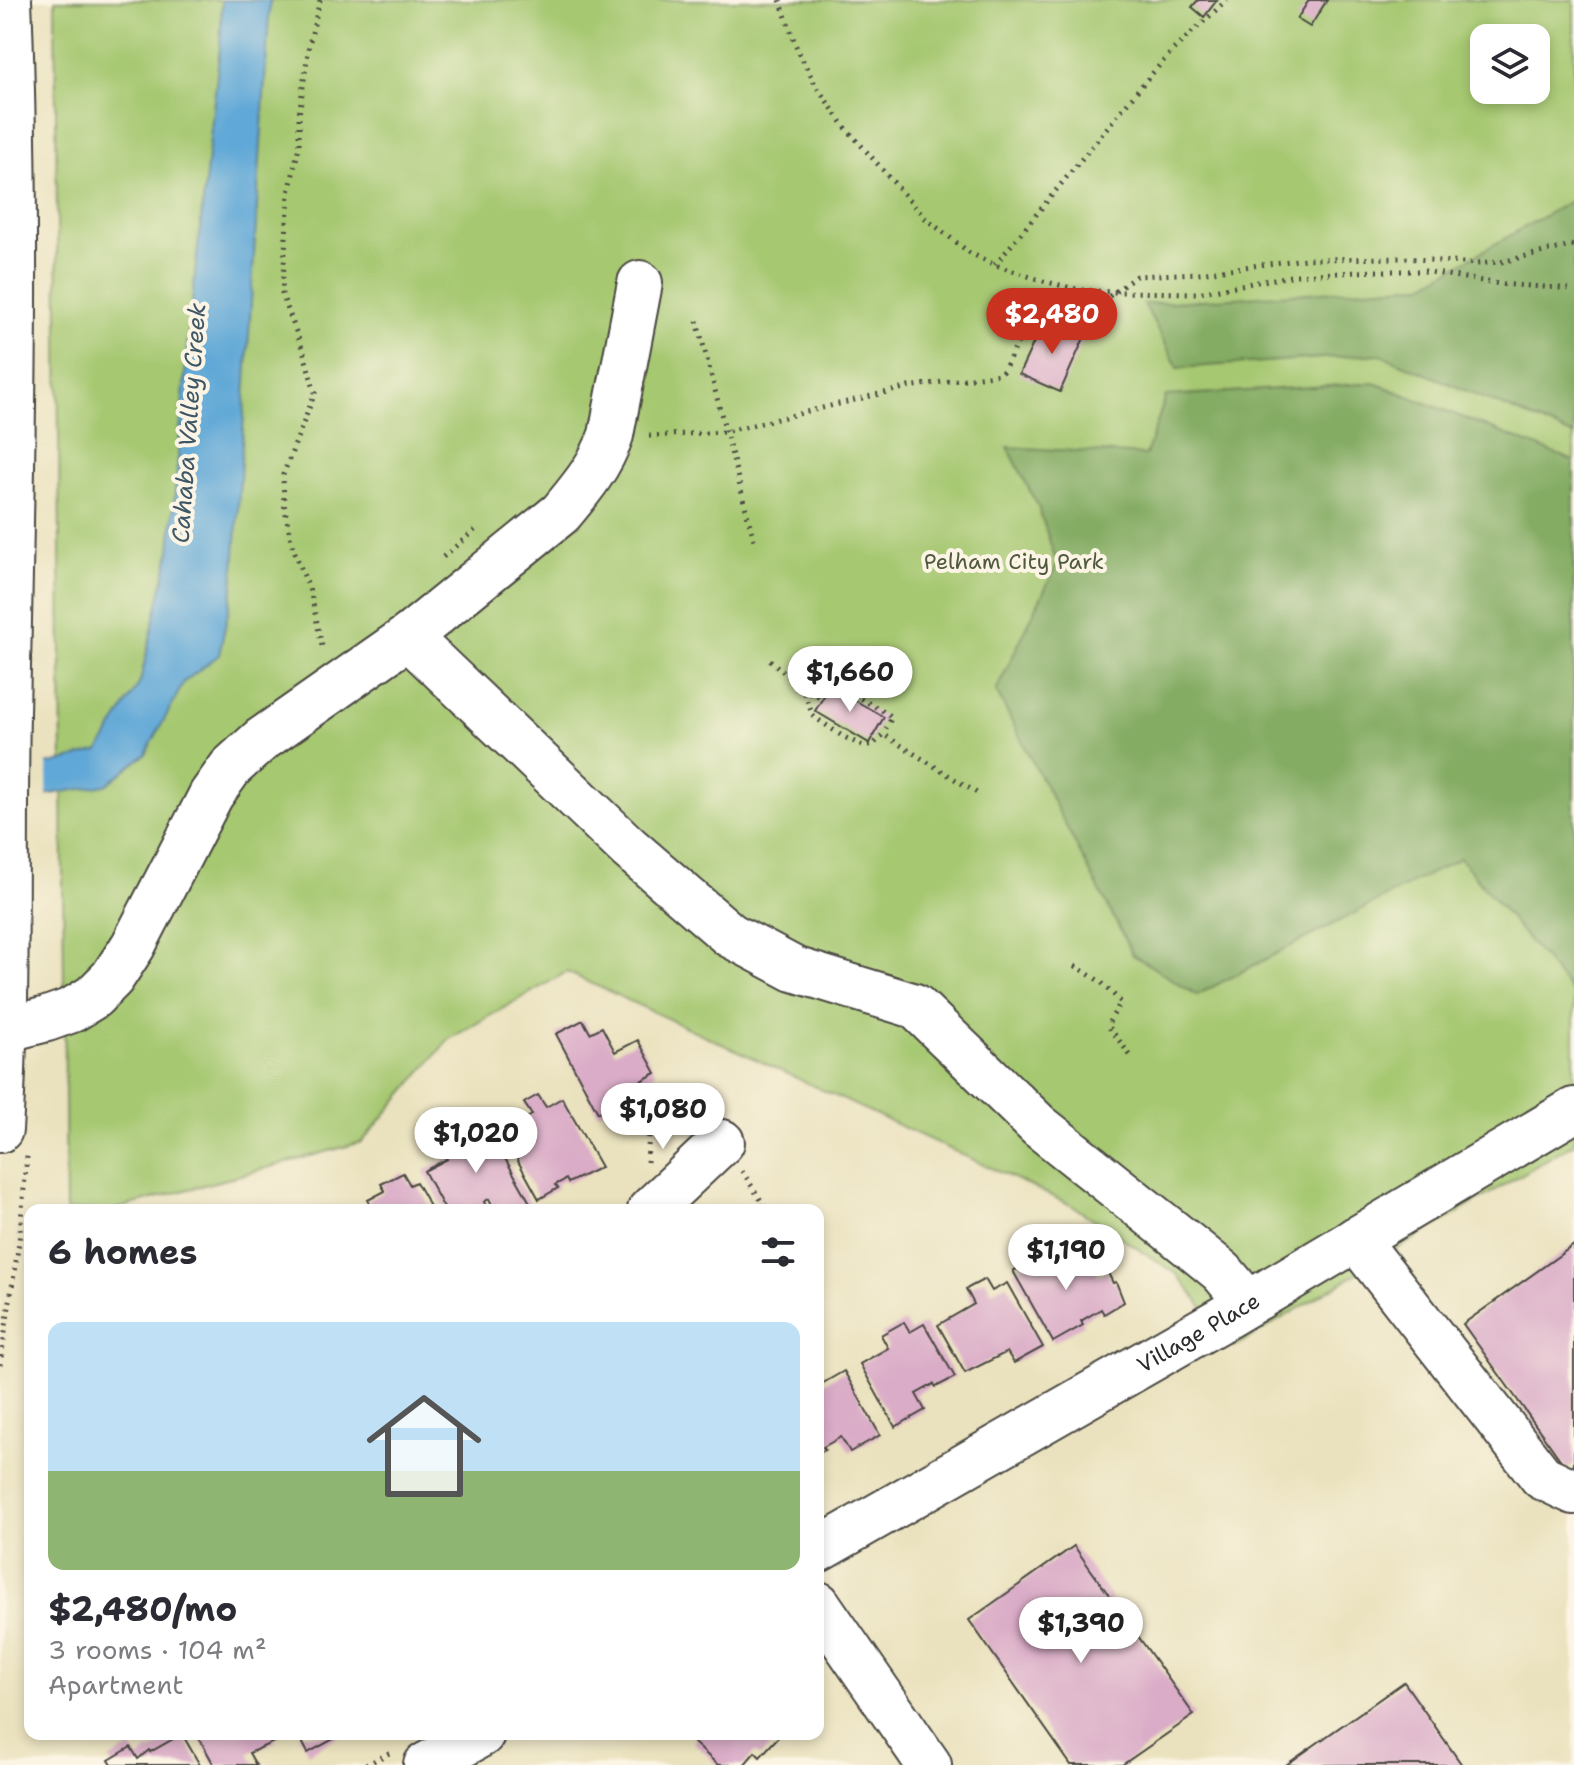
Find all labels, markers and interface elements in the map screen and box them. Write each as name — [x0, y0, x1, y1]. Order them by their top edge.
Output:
map controls — [1470, 24, 1550, 104]
button: layers — [1470, 24, 1550, 104]
pin: $2,480 — [987, 288, 1117, 356]
text: $2,480 — [1004, 296, 1100, 331]
water label: Cahaba Valley Creek — [165, 302, 213, 544]
park label: Pelham City Park — [924, 547, 1104, 576]
pin: $1,660 — [785, 646, 915, 714]
text: $1,660 — [806, 654, 894, 689]
pin: $1,080 — [598, 1083, 728, 1151]
text: $1,080 — [619, 1091, 707, 1126]
pin: $1,020 — [411, 1107, 541, 1175]
text: $1,020 — [432, 1115, 520, 1150]
pin: $1,190 — [1001, 1224, 1131, 1292]
text: 6 homes — [48, 1229, 197, 1275]
icon: filters — [756, 1230, 800, 1274]
text: $1,190 — [1026, 1232, 1106, 1267]
street label: Village Place — [1132, 1286, 1265, 1379]
icon: home — [352, 1374, 496, 1518]
text: $2,480/mo — [48, 1586, 237, 1632]
pin: $1,390 — [1016, 1597, 1146, 1665]
text: $1,390 — [1037, 1605, 1125, 1640]
text: 3 rooms · 104 m² — [48, 1632, 267, 1667]
text: Apartment — [48, 1667, 184, 1702]

